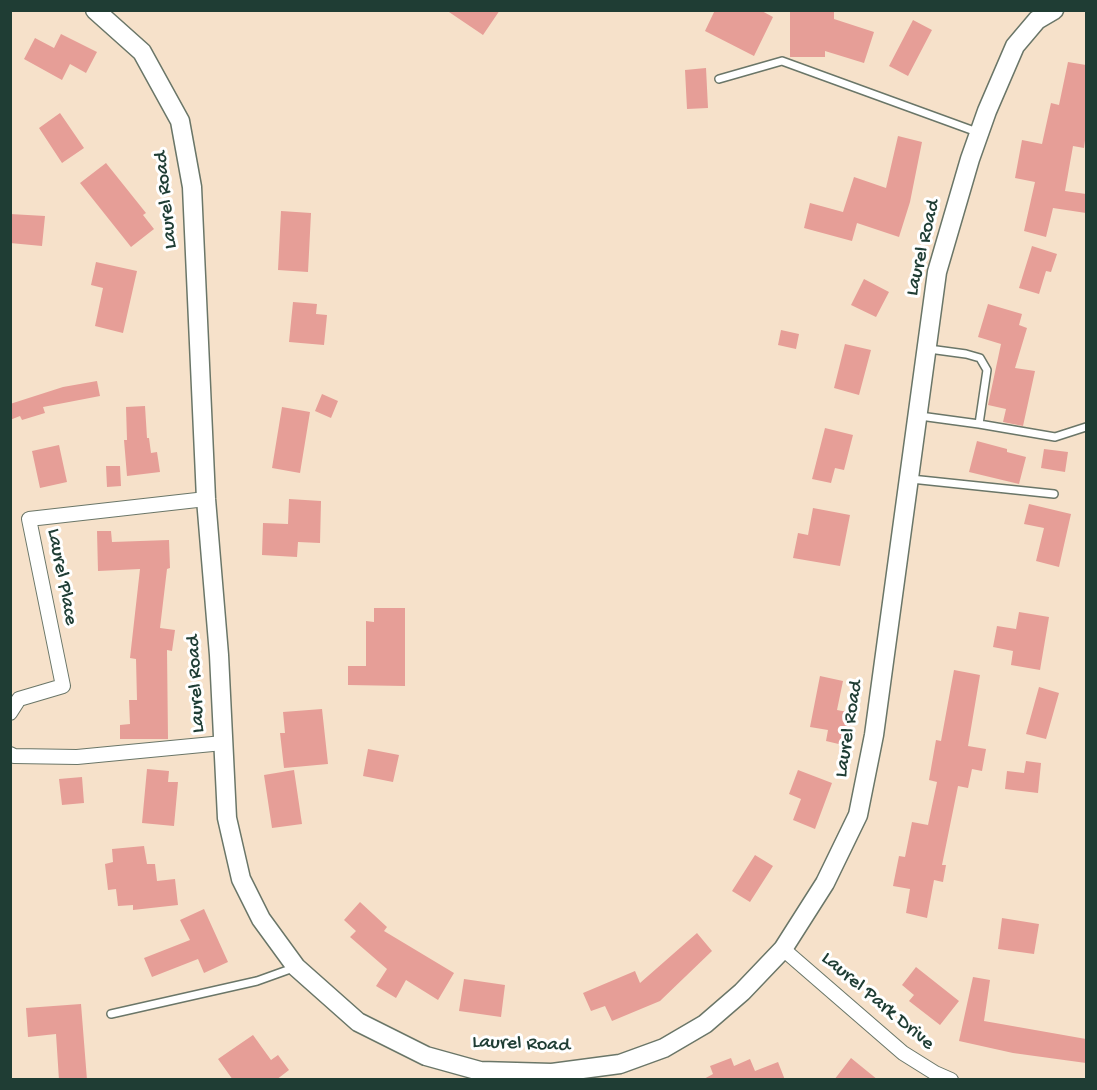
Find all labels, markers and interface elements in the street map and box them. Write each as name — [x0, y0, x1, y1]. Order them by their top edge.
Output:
street label: Laurel Road — [150, 150, 184, 250]
street label: Laurel Road — [901, 198, 947, 298]
street label: Laurel Place — [40, 527, 82, 627]
street label: Laurel Road — [182, 634, 212, 734]
street label: Laurel Road — [830, 679, 870, 779]
street label: Laurel Park Drive — [815, 948, 939, 1056]
street label: Laurel Road — [472, 1031, 570, 1059]

